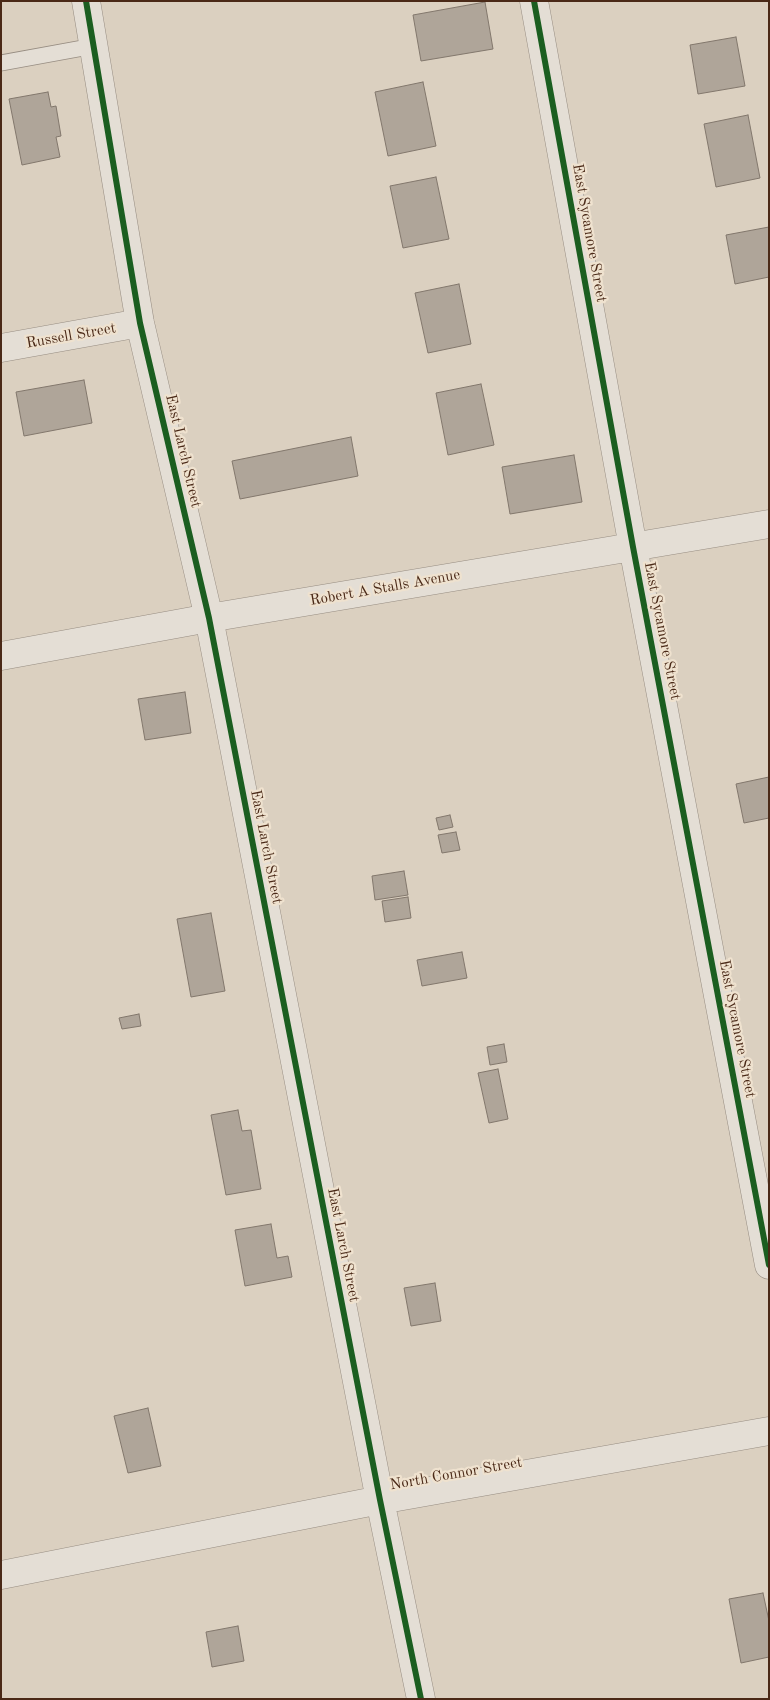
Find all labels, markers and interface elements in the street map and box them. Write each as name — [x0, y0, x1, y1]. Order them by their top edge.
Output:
street label: East Sycamore Street — [568, 162, 610, 304]
street label: Russell Street — [25, 319, 117, 353]
street label: East Larch Street — [161, 392, 205, 510]
street label: East Sycamore Street — [640, 560, 684, 702]
street label: Robert A Stalls Avenue — [308, 566, 462, 610]
street label: East Larch Street — [246, 788, 286, 906]
street label: East Sycamore Street — [715, 958, 759, 1100]
street label: East Larch Street — [323, 1186, 363, 1304]
street label: North Connor Street — [388, 1454, 524, 1494]

